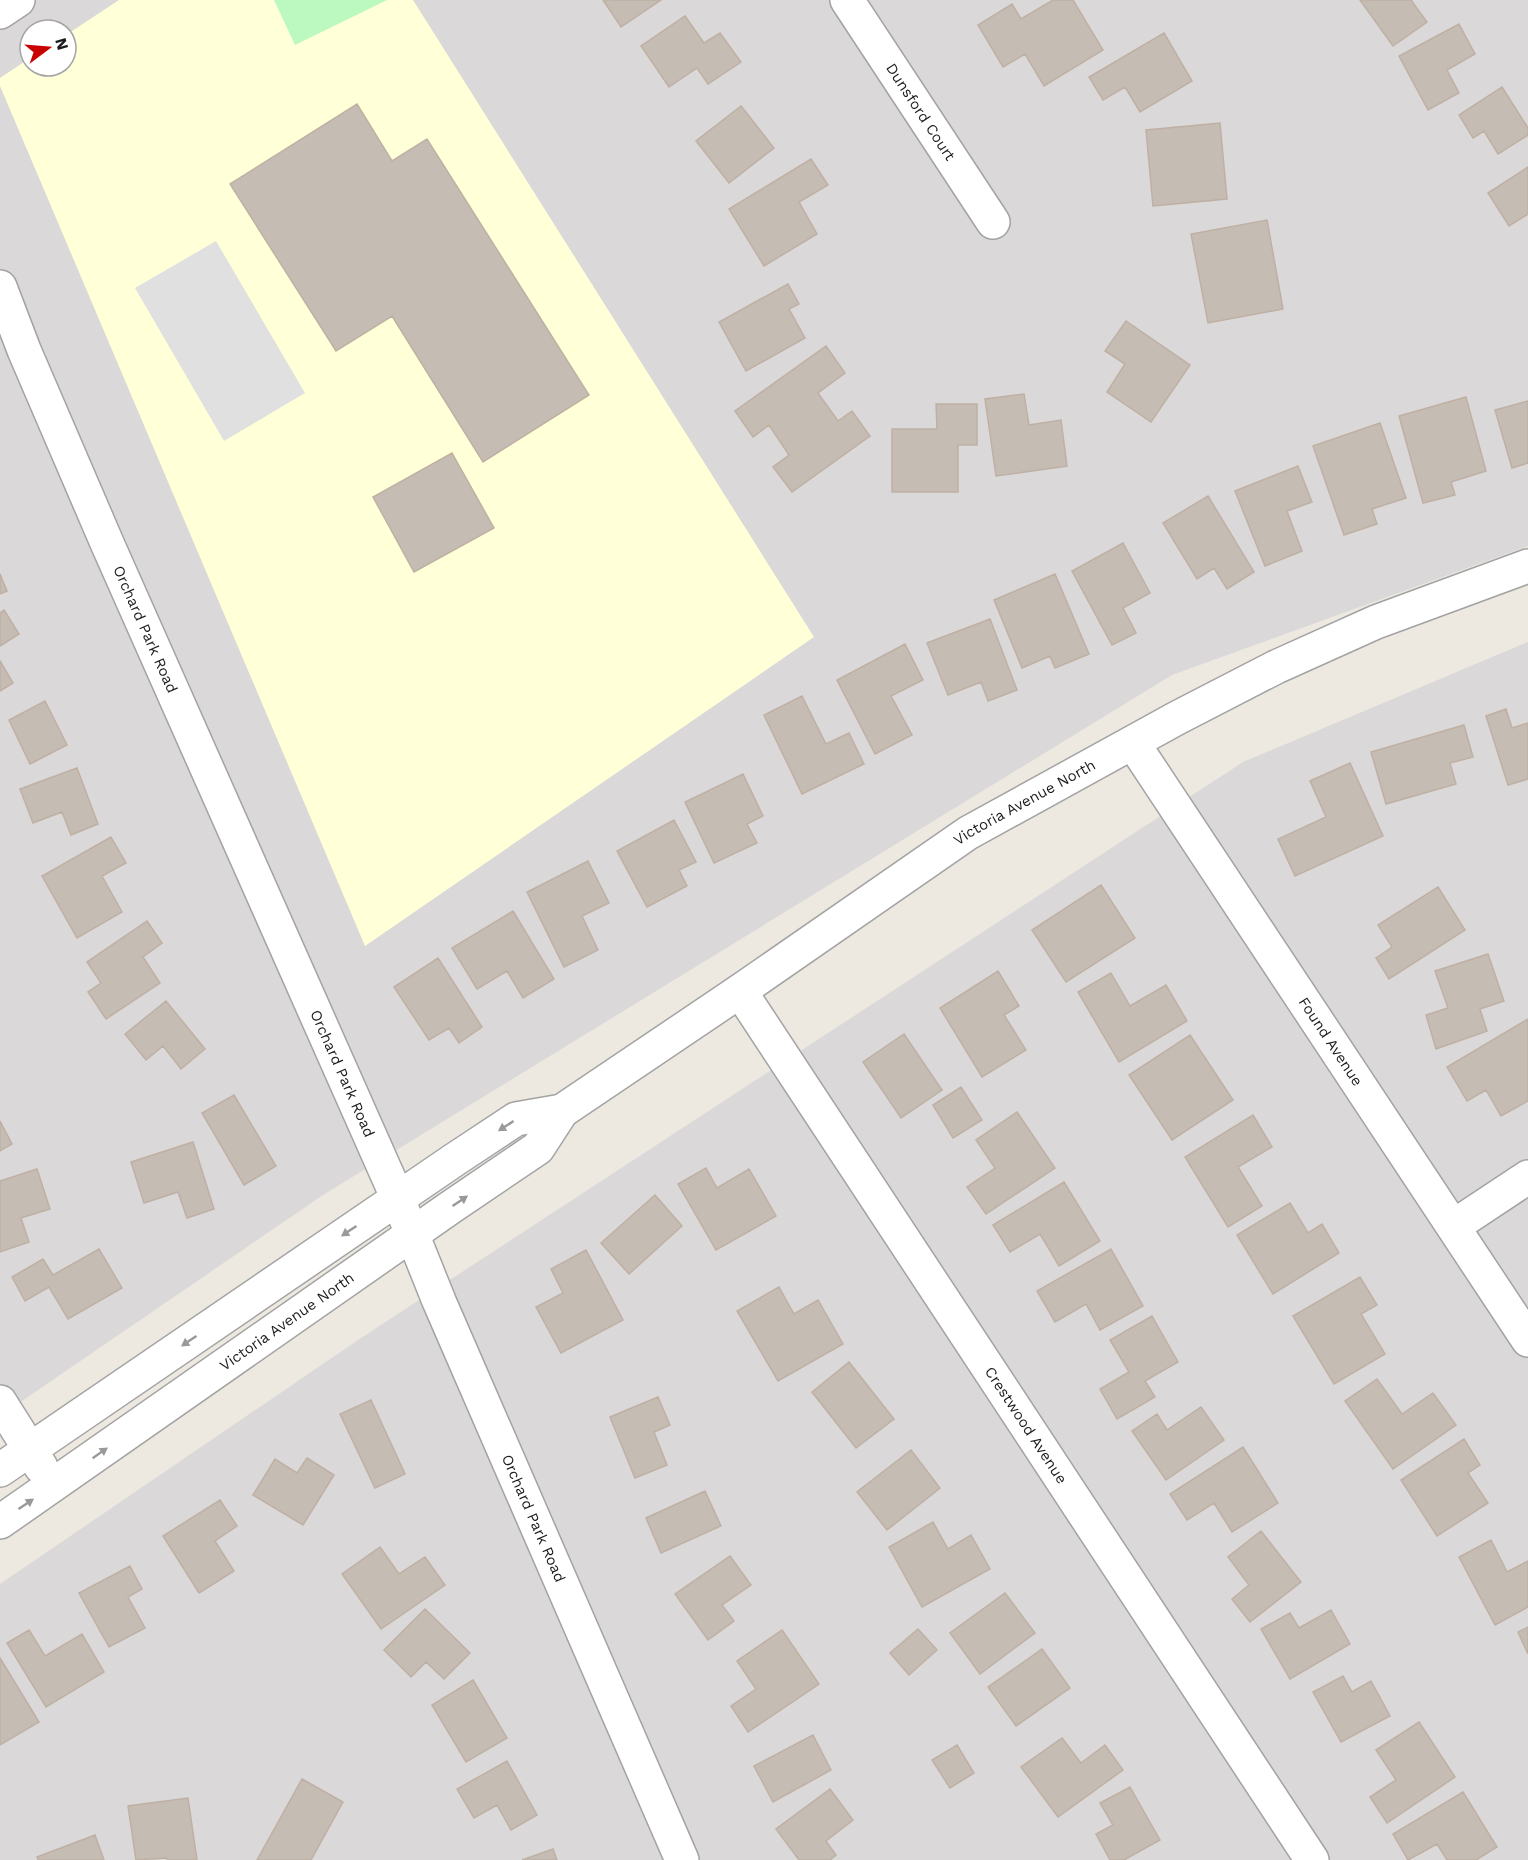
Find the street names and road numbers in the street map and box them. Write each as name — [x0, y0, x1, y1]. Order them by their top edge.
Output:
street label: Dunsford Court — [882, 60, 960, 165]
street label: Orchard Park Road — [109, 563, 181, 696]
street label: Victoria Avenue North — [950, 756, 1098, 849]
street label: Found Avenue — [1295, 994, 1366, 1089]
street label: Orchard Park Road — [306, 1007, 378, 1140]
street label: Victoria Avenue North — [216, 1269, 358, 1375]
street label: Crestwood Avenue — [981, 1363, 1071, 1487]
street label: Orchard Park Road — [498, 1452, 569, 1585]

